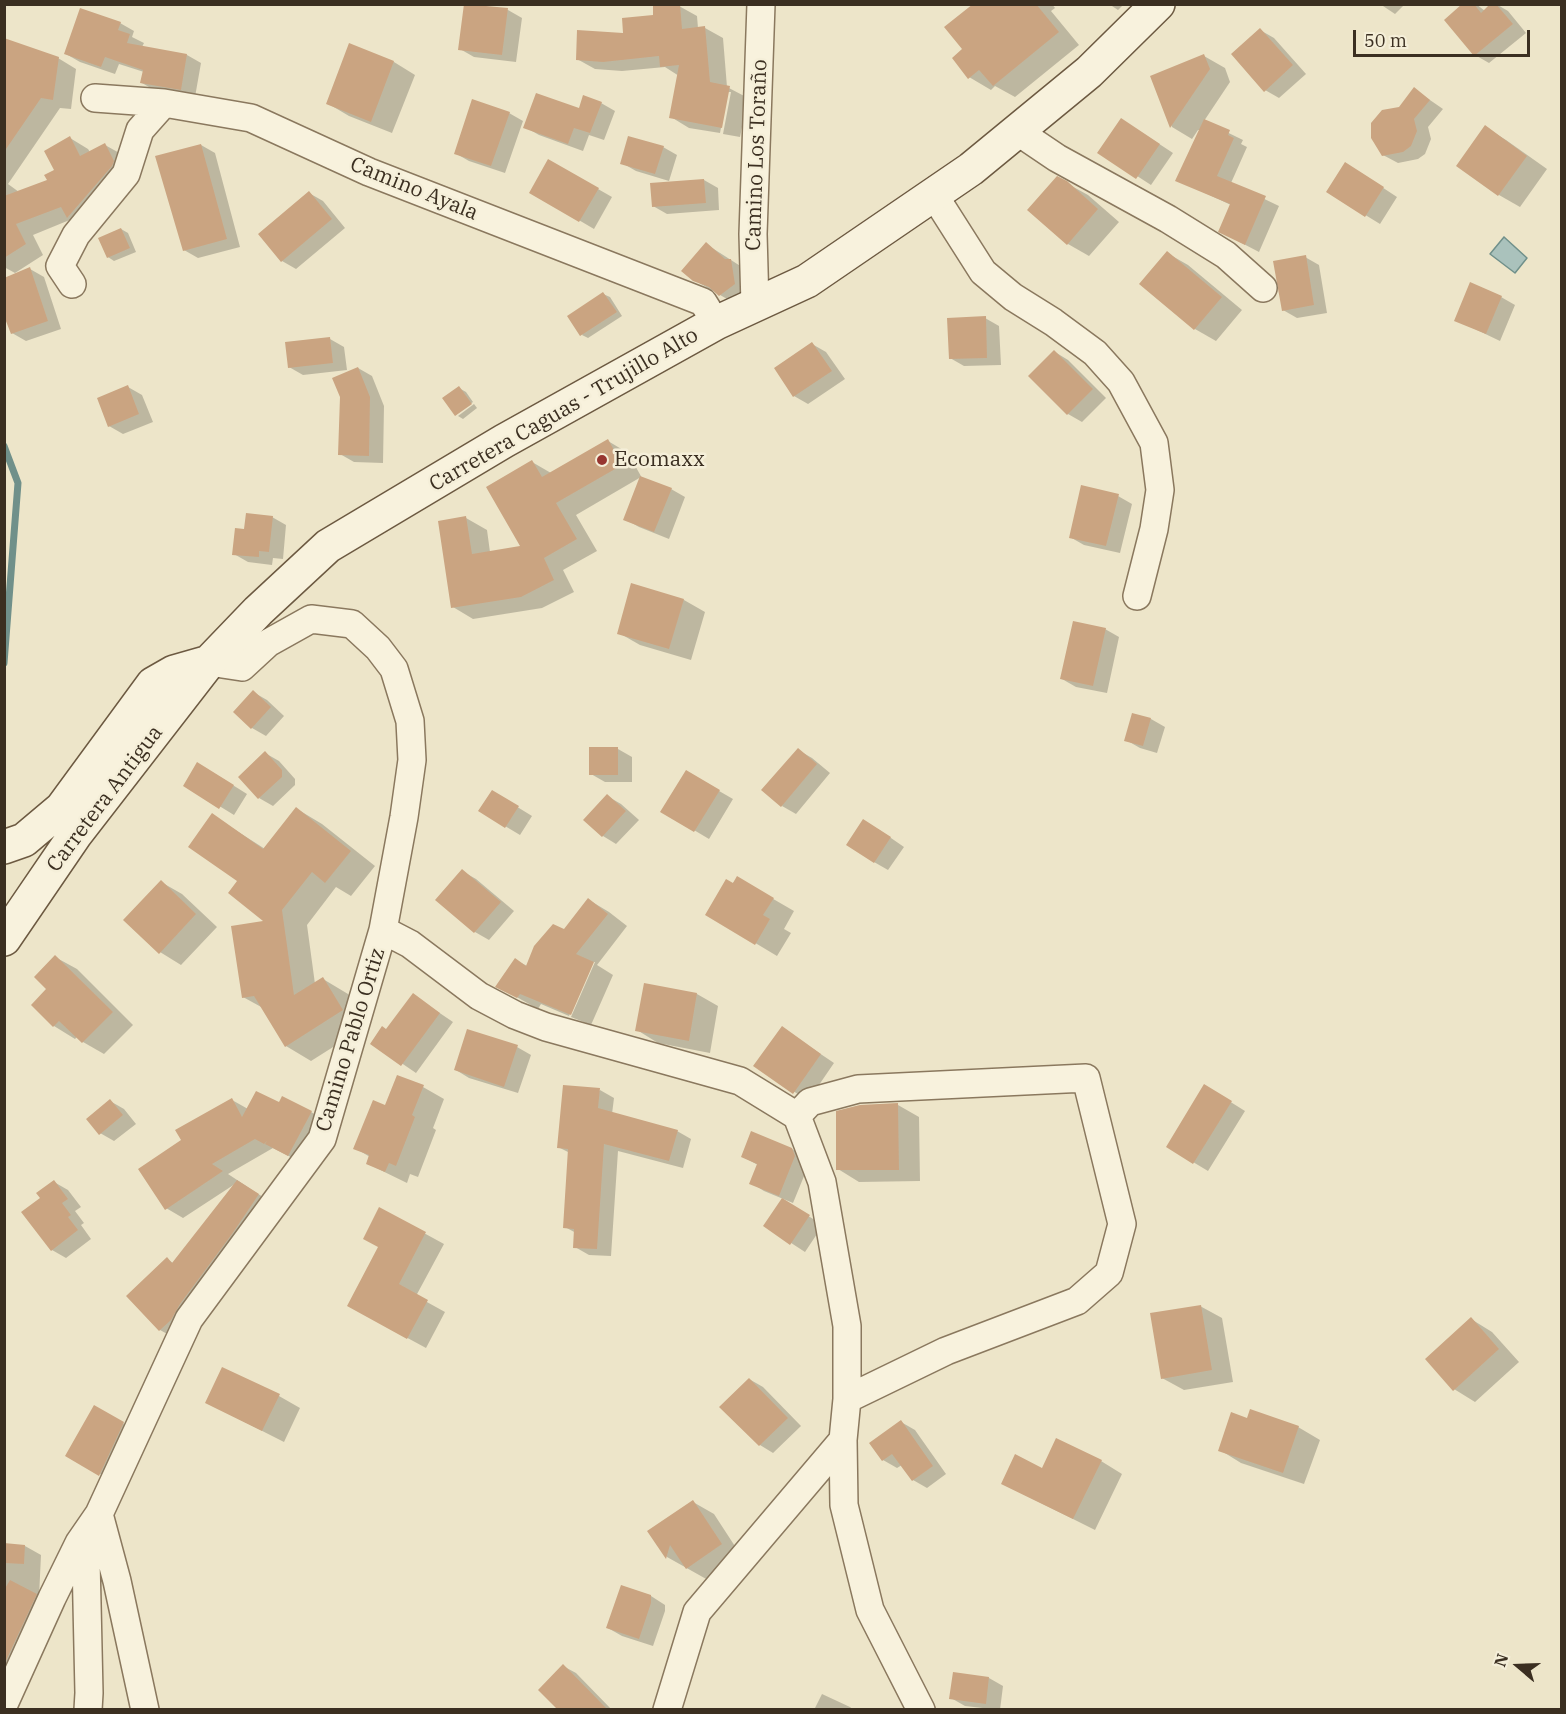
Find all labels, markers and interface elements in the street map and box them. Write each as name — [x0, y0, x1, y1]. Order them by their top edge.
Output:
scale bar — [1356, 18, 1533, 56]
text: 50 m — [1364, 29, 1407, 52]
street label: Camino Los Toraño — [741, 59, 773, 251]
street label: Camino Ayala — [346, 152, 482, 226]
street label: Carretera Caguas - Trujillo Alto — [425, 323, 703, 497]
place label: Ecomaxx — [614, 447, 705, 473]
marker: Ecomaxx — [595, 453, 609, 467]
street label: Carretera Antigua — [42, 721, 168, 877]
street label: Camino Pablo Ortiz — [311, 945, 391, 1135]
north arrow — [1488, 1636, 1548, 1696]
text: N — [1489, 1651, 1512, 1669]

